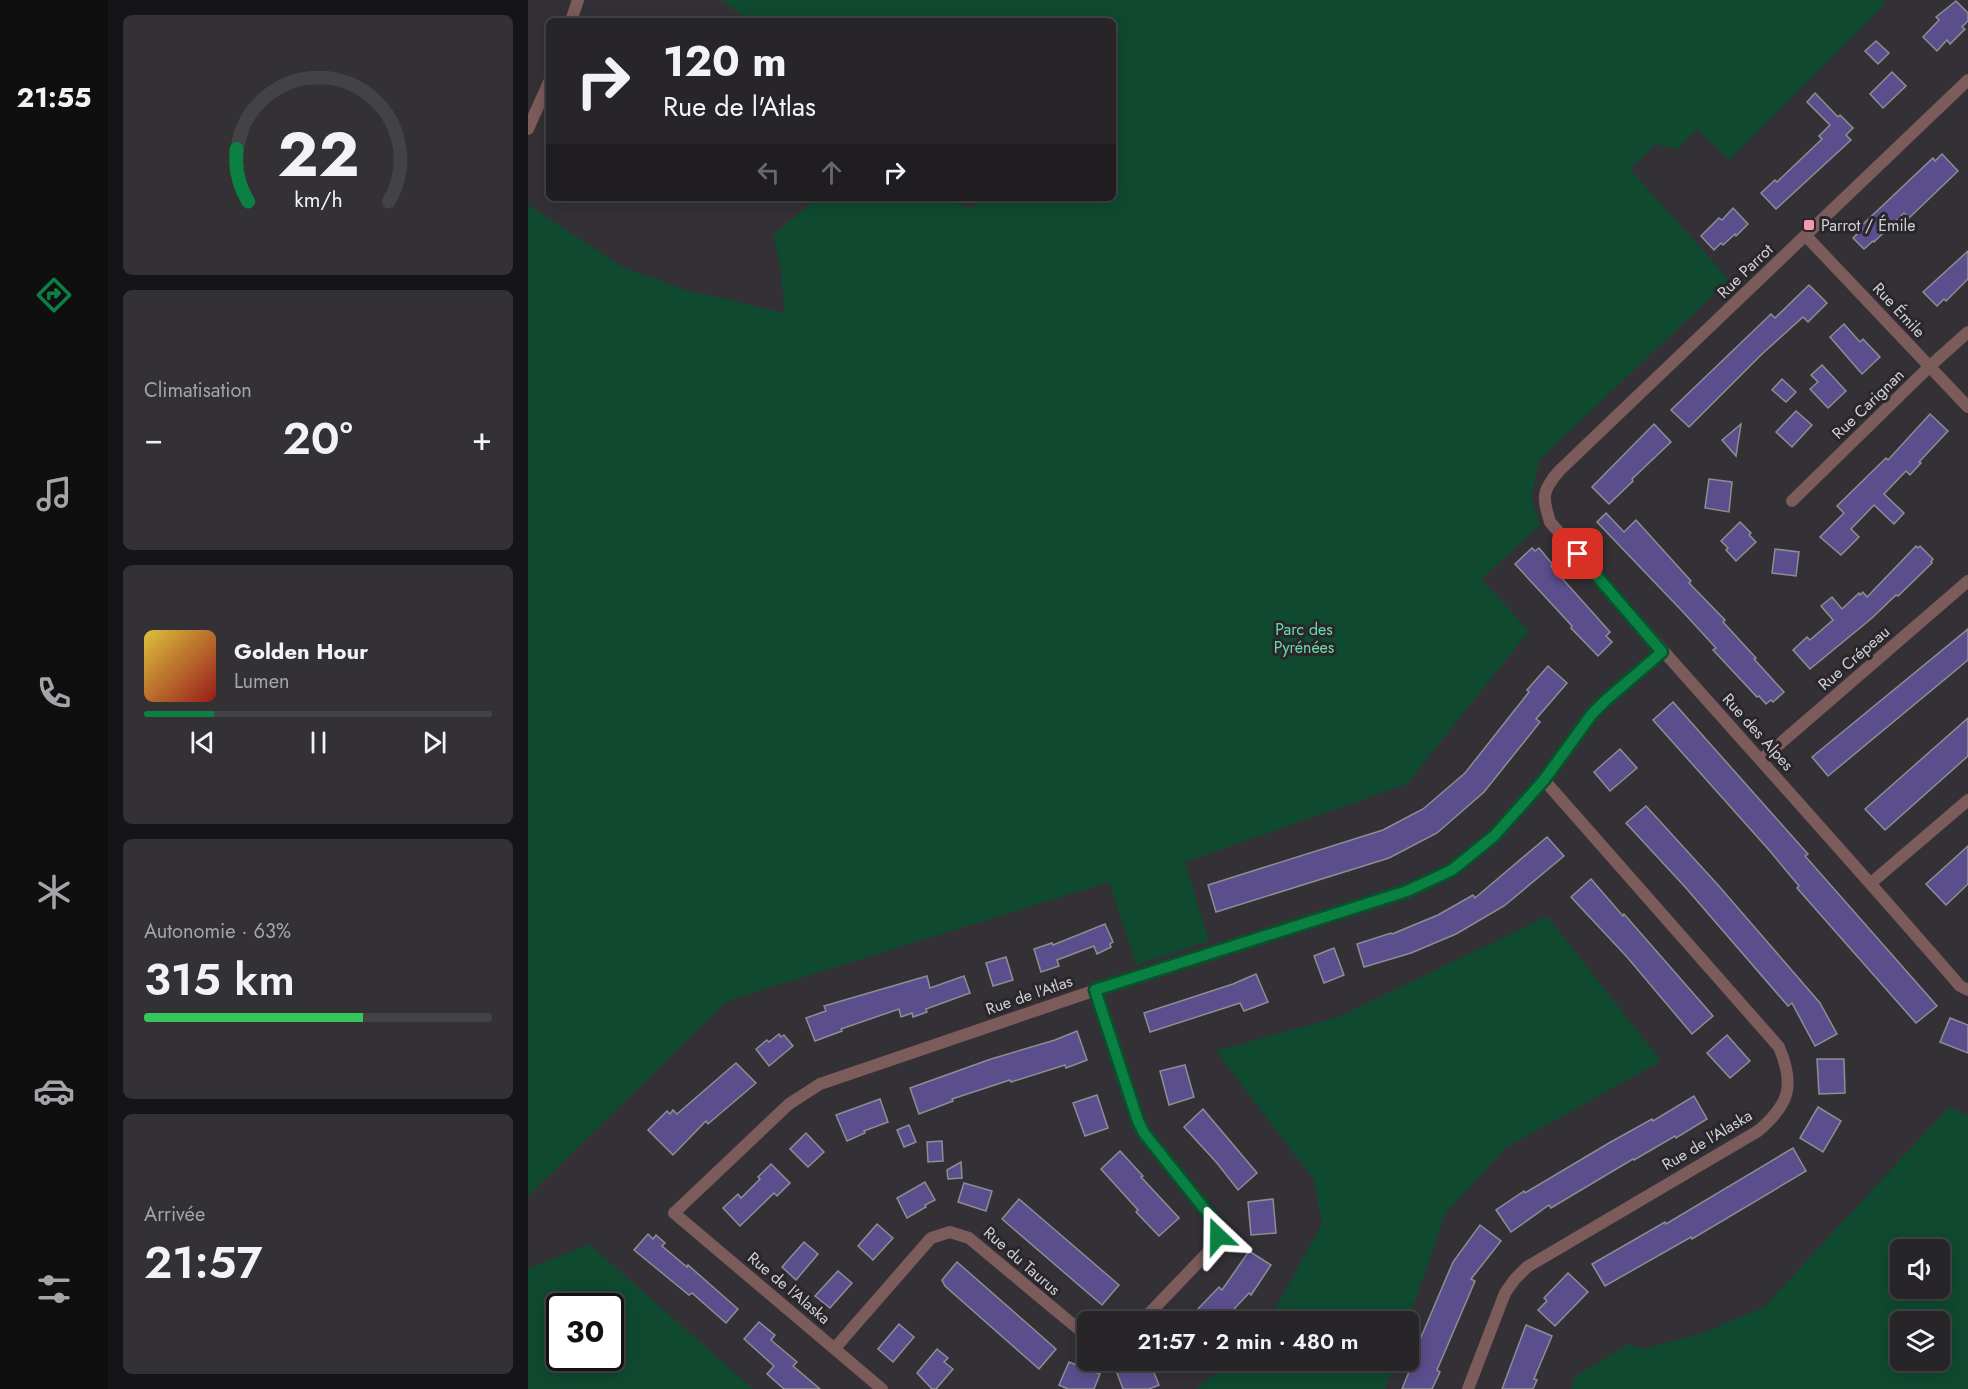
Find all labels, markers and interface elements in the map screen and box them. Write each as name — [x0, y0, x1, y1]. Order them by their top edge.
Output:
text: 120 m — [663, 31, 787, 92]
icon: right — [564, 42, 642, 120]
text: 21:55 — [17, 78, 91, 117]
text: Rue de l'Atlas — [663, 87, 816, 126]
text: 22 — [277, 109, 359, 199]
icon: left — [752, 156, 785, 189]
icon: ahead — [815, 156, 848, 189]
icon: right — [878, 156, 911, 189]
text: km/h — [294, 184, 342, 215]
place label: Parrot / Émile — [1821, 214, 1916, 237]
marker: Parrot / Émile — [1802, 218, 1816, 232]
street label: Rue Parrot — [1712, 238, 1778, 303]
icon: directions — [33, 274, 75, 316]
street label: Rue Émile — [1867, 277, 1931, 343]
street label: Rue Carignan — [1827, 364, 1909, 444]
text: Climatisation — [144, 376, 252, 405]
text: 20° — [282, 406, 353, 471]
text: − — [144, 415, 163, 462]
text: + — [472, 415, 492, 462]
icon: music — [33, 473, 75, 515]
pin — [1552, 528, 1603, 579]
icon: arrive — [1561, 537, 1594, 570]
park label: Parc des Pyrénées — [1274, 618, 1334, 659]
street label: Rue Crépeau — [1813, 620, 1895, 696]
text: Golden Hour — [234, 635, 368, 667]
text: Lumen — [234, 667, 290, 696]
icon: phone — [33, 672, 75, 714]
street label: Rue des Alpes — [1717, 688, 1799, 776]
icon: previous — [186, 726, 219, 759]
icon: pause — [302, 726, 335, 759]
icon: next — [418, 726, 451, 759]
icon: climate — [33, 871, 75, 913]
text: Autonomie · 63% — [144, 917, 291, 946]
text: 315 km — [144, 947, 295, 1012]
street label: Rue de l'Atlas — [982, 969, 1076, 1021]
icon: car — [33, 1070, 75, 1112]
street label: Rue de l'Alaska — [1658, 1104, 1756, 1176]
text: Arrivée — [144, 1200, 205, 1229]
position arrow — [1186, 1204, 1250, 1268]
street label: Rue du Taurus — [979, 1221, 1065, 1301]
text: 21:57 — [144, 1230, 263, 1295]
map controls — [1890, 1239, 1950, 1371]
button: sound — [1890, 1239, 1950, 1299]
street label: Rue de l'Alaska — [743, 1247, 835, 1329]
icon: filters — [33, 1268, 75, 1310]
speed limit sign: 30 — [546, 1293, 624, 1371]
button: layers — [1890, 1311, 1950, 1371]
text: 21:57 · 2 min · 480 m — [1137, 1325, 1359, 1357]

